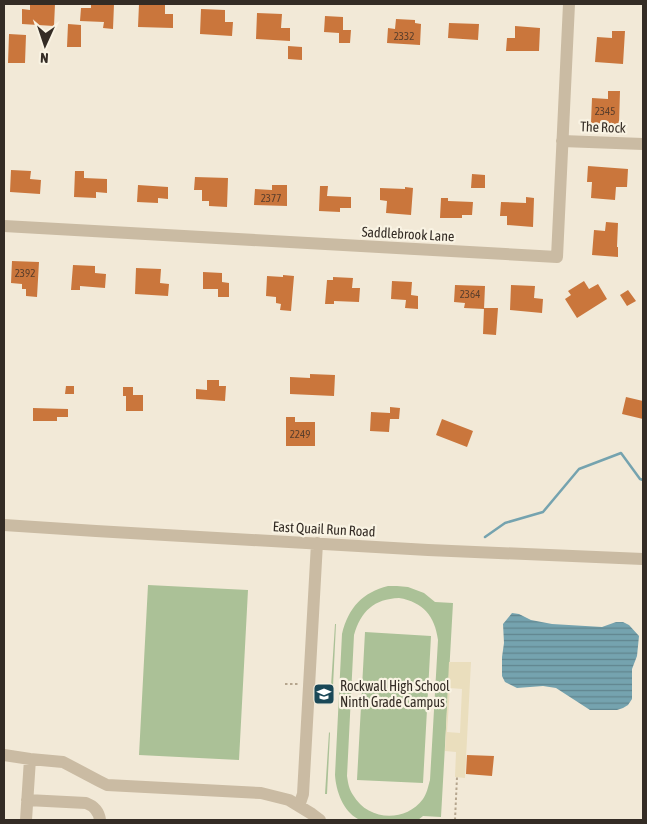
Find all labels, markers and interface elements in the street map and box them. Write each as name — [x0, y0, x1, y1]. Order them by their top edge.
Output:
north arrow — [20, 20, 70, 70]
house number: 2332 — [394, 30, 414, 42]
text: N — [40, 50, 49, 66]
house number: 2345 — [595, 105, 615, 117]
street label: The Rock — [580, 118, 626, 136]
house number: 2377 — [261, 192, 281, 204]
street label: Saddlebrook Lane — [361, 224, 455, 244]
house number: 2392 — [15, 267, 35, 279]
house number: 2364 — [460, 288, 480, 300]
house number: 2249 — [290, 428, 310, 440]
street label: East Quail Run Road — [272, 518, 376, 540]
place label: Rockwall High School Ninth Grade Campus — [340, 678, 450, 710]
school or university icon: Rockwall High School Ninth Grade Campus — [312, 682, 336, 706]

